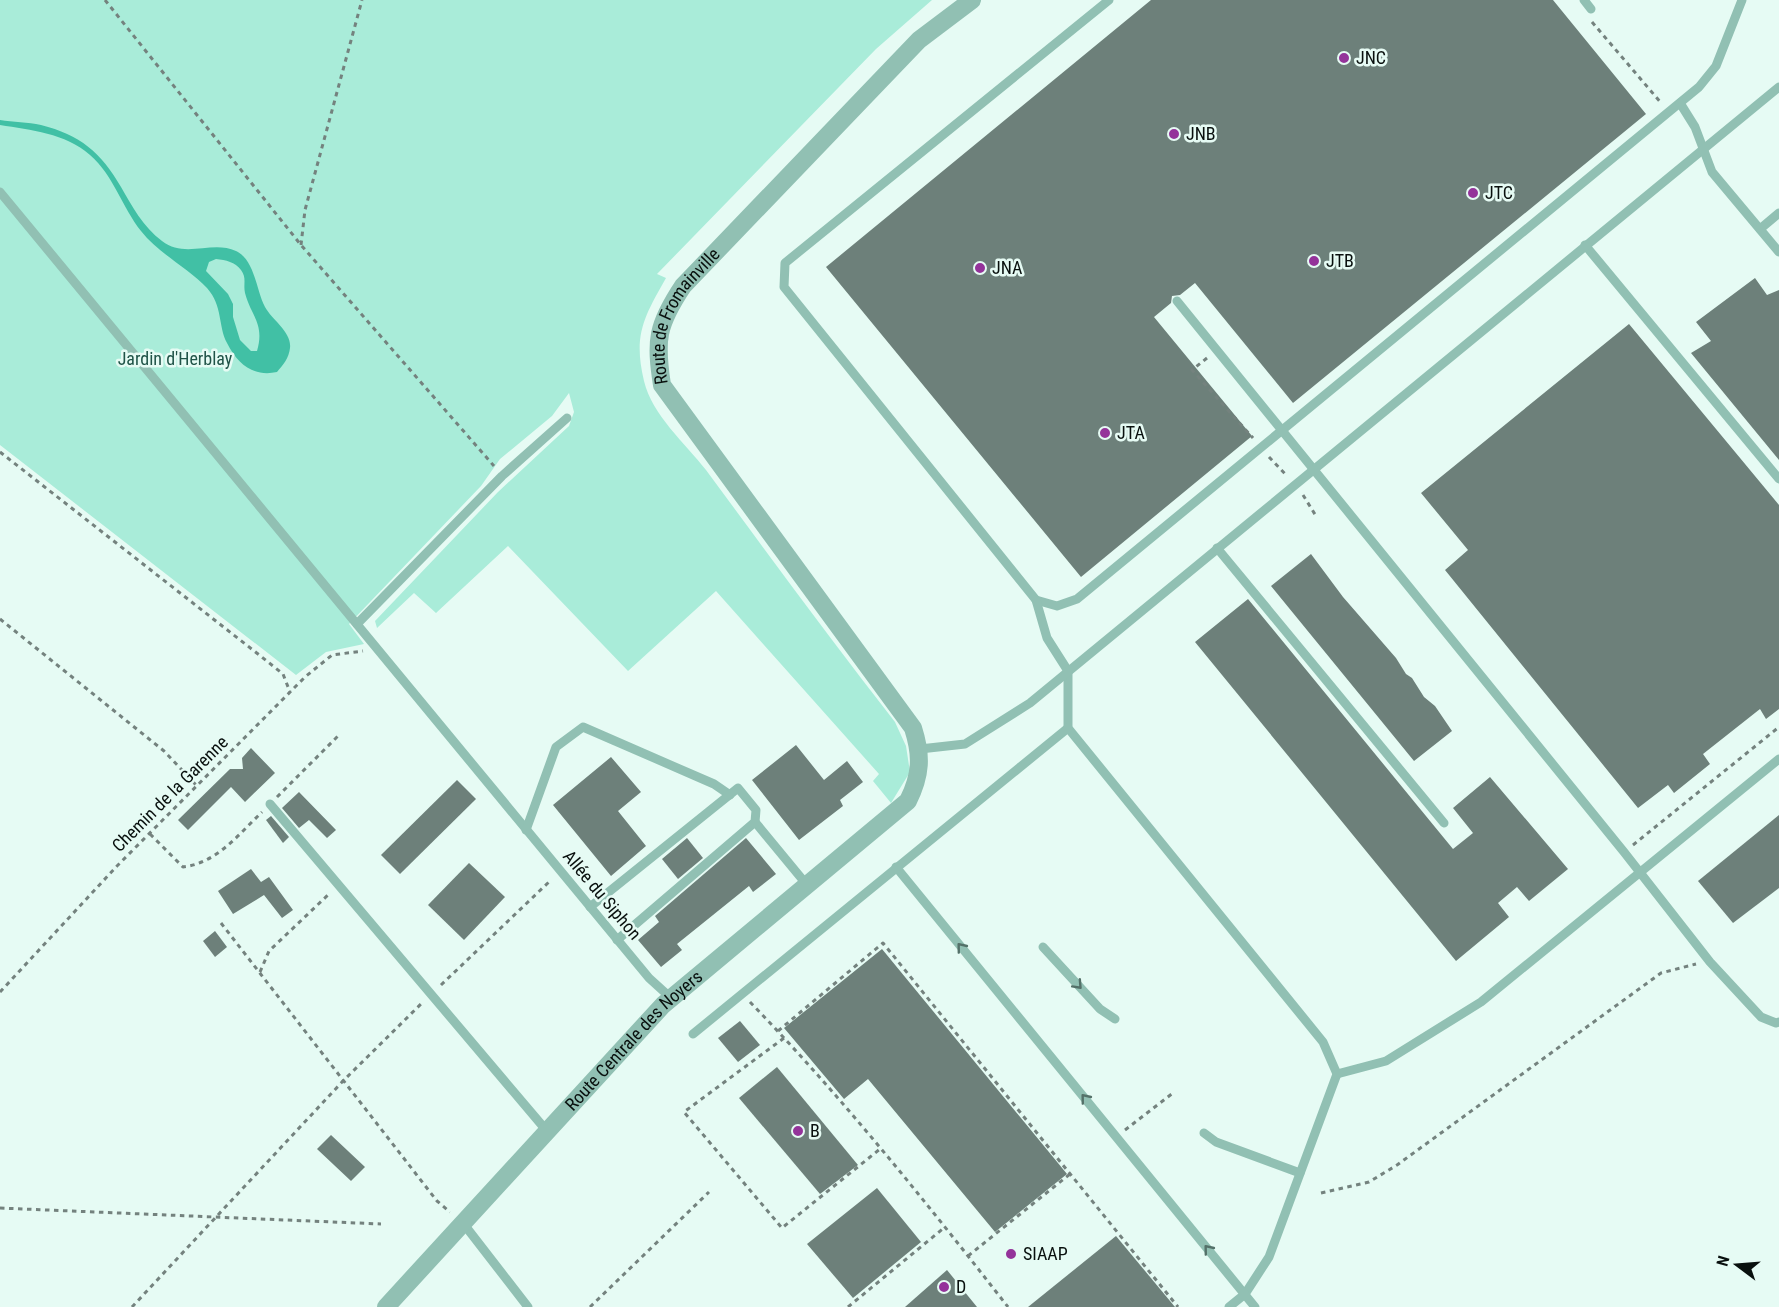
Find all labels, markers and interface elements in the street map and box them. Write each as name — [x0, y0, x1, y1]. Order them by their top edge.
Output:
place label: JNC — [1356, 47, 1386, 68]
marker: JNC — [1337, 51, 1351, 65]
place label: JNB — [1186, 123, 1216, 144]
marker: JNB — [1167, 127, 1181, 141]
place label: JTC — [1485, 182, 1513, 203]
marker: JTC — [1466, 186, 1480, 200]
street label: Route de Fromainville — [647, 243, 724, 386]
place label: JTB — [1326, 250, 1354, 271]
marker: JTB — [1307, 254, 1321, 268]
place label: JNA — [992, 257, 1023, 278]
marker: JNA — [973, 261, 987, 275]
park label: Jardin d'Herblay — [118, 348, 233, 369]
place label: JTA — [1117, 422, 1145, 443]
marker: JTA — [1098, 426, 1112, 440]
street label: Chemin de la Garenne — [107, 731, 232, 856]
street label: Allée du Siphon — [559, 846, 646, 944]
one-way arrow — [958, 942, 969, 953]
street label: Route Centrale des Noyers — [560, 966, 706, 1115]
one-way arrow — [1070, 978, 1081, 989]
one-way arrow — [1081, 1094, 1092, 1105]
place label: B — [810, 1120, 820, 1141]
marker: B — [791, 1124, 805, 1138]
north arrow — [1707, 1235, 1767, 1295]
place label: SIAAP — [1023, 1243, 1068, 1264]
one-way arrow — [1204, 1245, 1215, 1256]
marker: SIAAP — [1004, 1247, 1018, 1261]
text: N — [1713, 1254, 1734, 1268]
place label: D — [956, 1276, 966, 1297]
marker: D — [937, 1280, 951, 1294]

